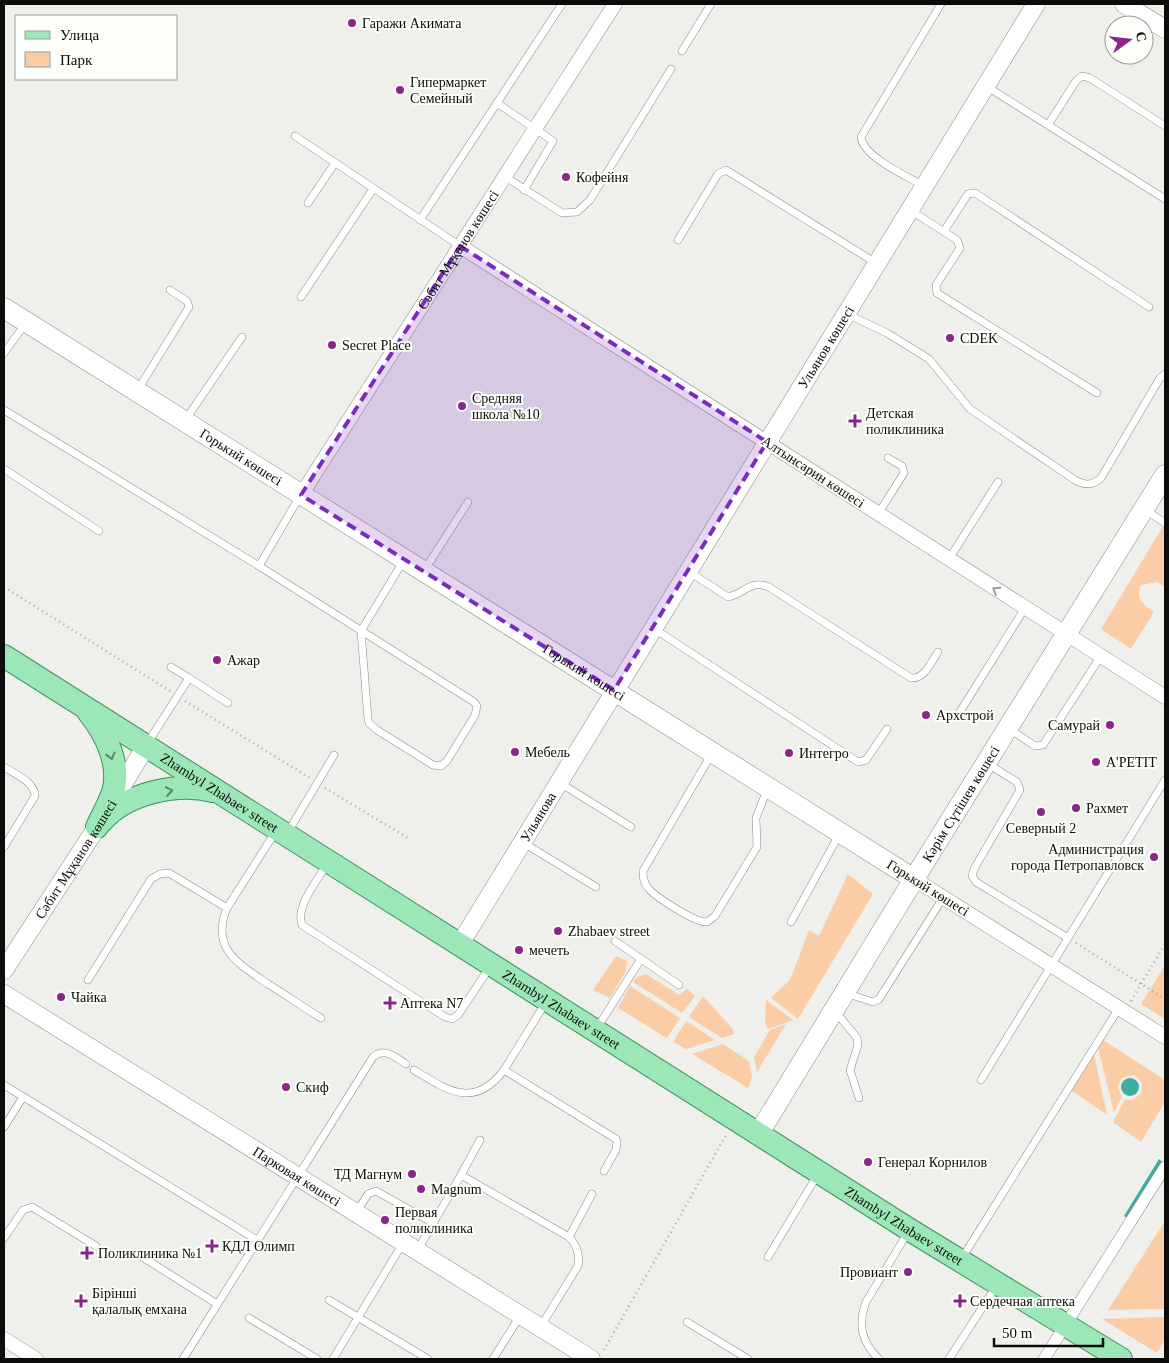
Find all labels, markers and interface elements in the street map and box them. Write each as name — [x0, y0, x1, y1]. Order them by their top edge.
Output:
legend — [15, 15, 178, 80]
north arrow — [1104, 15, 1154, 65]
place label: Гаражи Акимата — [362, 16, 462, 31]
marker: Гаражи Акимата — [346, 17, 358, 29]
text: Улица — [60, 27, 99, 43]
text: С — [1133, 30, 1150, 44]
text: Парк — [60, 52, 93, 68]
place label: Гипермаркет Семейный — [410, 75, 486, 106]
marker: Гипермаркет Семейный — [394, 84, 406, 96]
place label: Кофейня — [576, 170, 629, 185]
marker: Кофейня — [560, 171, 572, 183]
street label: Сәбит Мұқанов көшесі — [414, 188, 501, 312]
street label: Ульянов көшесі — [795, 303, 857, 391]
place label: CDEK — [960, 331, 998, 346]
marker: CDEK — [944, 332, 956, 344]
place label: Secret Place — [342, 338, 411, 353]
marker: Secret Place — [326, 339, 338, 351]
place label: Средняя школа №10 — [472, 391, 540, 422]
marker: Средняя школа №10 — [456, 400, 468, 412]
place label: Детская поликлиника — [866, 406, 945, 437]
marker: Детская поликлиника — [848, 414, 862, 428]
street label: Горький көшесі — [197, 426, 285, 488]
street label: Алтынсарин көшесі — [759, 433, 867, 511]
one-way arrow — [992, 586, 1001, 596]
street label: Горький көшесі — [541, 641, 628, 703]
place label: Ажар — [227, 653, 260, 668]
marker: Ажар — [211, 654, 223, 666]
place label: Архстрой — [936, 708, 994, 723]
marker: Архстрой — [920, 709, 932, 721]
place label: Самурай — [1048, 718, 1101, 733]
marker: Самурай — [1104, 719, 1116, 731]
street label: Кәрім Сүтішев көшесі — [919, 743, 1002, 865]
place label: Мебель — [525, 745, 570, 760]
marker: Мебель — [509, 746, 521, 758]
place label: Интегро — [799, 746, 849, 761]
marker: Интегро — [783, 747, 795, 759]
street label: Zhambyl Zhabaev street — [158, 750, 281, 835]
one-way arrow — [106, 751, 116, 759]
place label: A'PETIT — [1106, 755, 1157, 770]
marker: A'PETIT — [1090, 756, 1102, 768]
one-way arrow — [164, 786, 173, 796]
street label: Ульянова — [517, 789, 559, 844]
street label: Сәбит Мұқанов көшесі — [32, 797, 119, 921]
place label: Рахмет — [1086, 801, 1128, 816]
marker: Рахмет — [1070, 802, 1082, 814]
marker: Северный 2 — [1035, 806, 1047, 818]
place label: Северный 2 — [1006, 821, 1076, 836]
place label: Администрация города Петропавловск — [1011, 842, 1145, 873]
marker: Администрация города Петропавловск — [1148, 851, 1160, 863]
street label: Горький көшесі — [884, 857, 972, 919]
place label: Zhabaev street — [568, 924, 650, 939]
marker: Zhabaev street — [552, 925, 564, 937]
place label: мечеть — [529, 943, 569, 958]
marker: мечеть — [513, 944, 525, 956]
street label: Zhambyl Zhabaev street — [500, 966, 623, 1052]
place label: Чайка — [71, 990, 107, 1005]
marker: Чайка — [55, 991, 67, 1003]
place label: Аптека N7 — [400, 996, 463, 1011]
marker: Аптека N7 — [384, 997, 396, 1009]
place label: Скиф — [296, 1080, 329, 1095]
marker: Скиф — [280, 1081, 292, 1093]
street label: Парковая көшесі — [250, 1143, 344, 1209]
place label: Генерал Корнилов — [878, 1155, 987, 1170]
marker: Генерал Корнилов — [862, 1156, 874, 1168]
place label: ТД Магнум — [334, 1167, 402, 1182]
marker: ТД Магнум — [406, 1168, 418, 1180]
place label: Magnum — [431, 1182, 482, 1197]
marker: Magnum — [415, 1183, 427, 1195]
street label: Zhambyl Zhabaev street — [842, 1183, 966, 1268]
place label: Первая поликлиника — [395, 1205, 474, 1236]
marker: Первая поликлиника — [379, 1214, 391, 1226]
place label: КДЛ Олимп — [222, 1239, 295, 1254]
marker: КДЛ Олимп — [206, 1240, 218, 1252]
marker: Поликлиника №1 — [80, 1246, 94, 1260]
place label: Поликлиника №1 — [98, 1246, 202, 1261]
place label: Провиант — [840, 1265, 898, 1280]
marker: Провиант — [902, 1266, 914, 1278]
place label: Бірінші қалалық емхана — [92, 1286, 188, 1317]
marker: Бірінші қалалық емхана — [74, 1294, 88, 1308]
place label: Сердечная аптека — [970, 1294, 1076, 1309]
marker: Сердечная аптека — [954, 1295, 966, 1307]
scale bar — [994, 1316, 1103, 1348]
text: 50 m — [1002, 1325, 1033, 1341]

